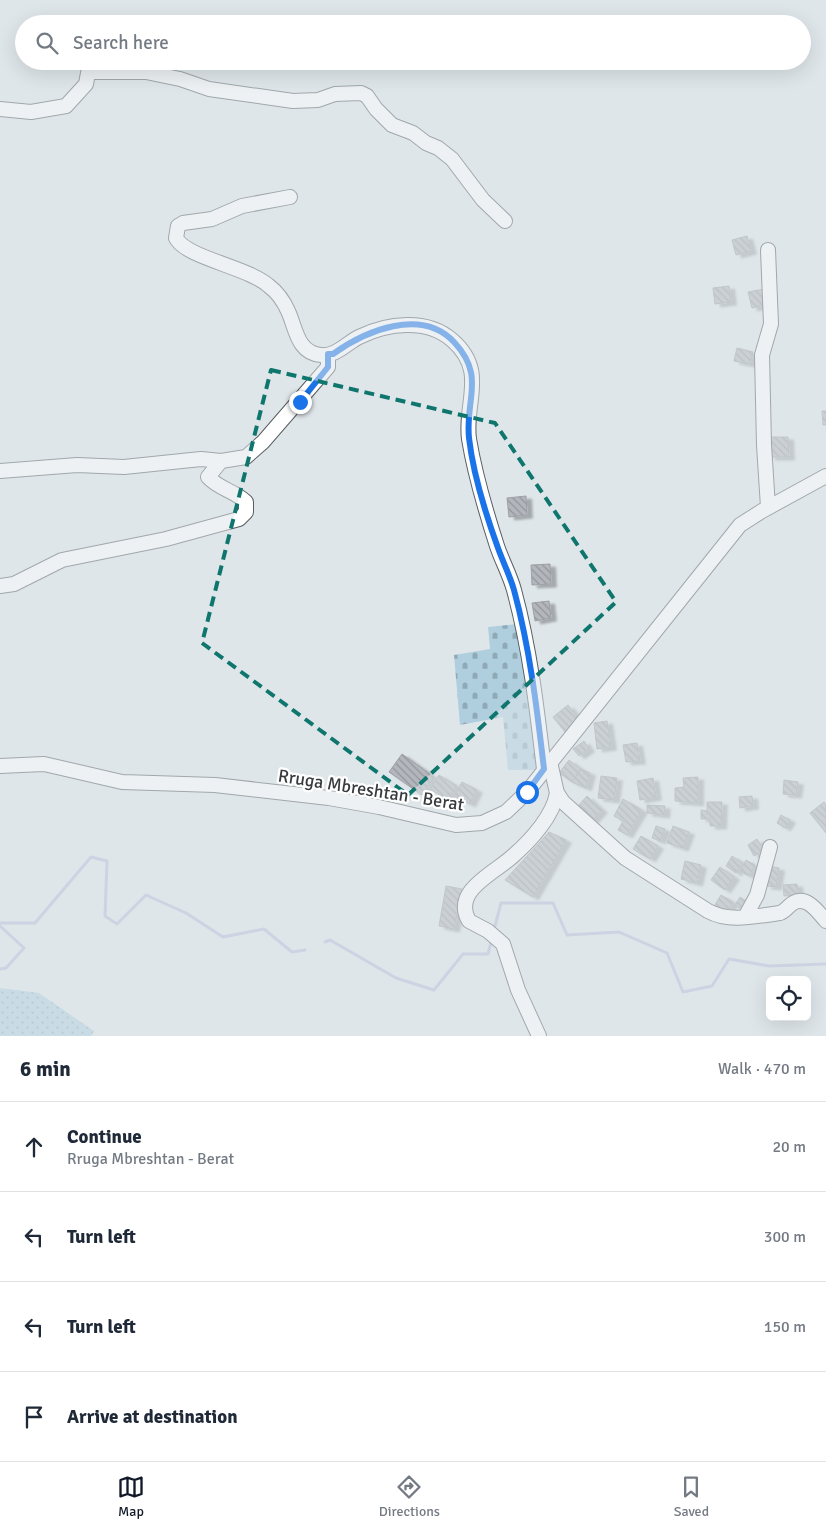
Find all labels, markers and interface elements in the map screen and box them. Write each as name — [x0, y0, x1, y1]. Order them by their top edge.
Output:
search box — [15, 15, 811, 70]
icon: search — [33, 29, 61, 57]
text: Search here — [73, 31, 169, 55]
route end — [289, 391, 312, 414]
street label: Rruga Mbreshtan - Berat — [276, 764, 466, 816]
route start — [516, 781, 539, 804]
map controls — [766, 976, 811, 1021]
button: locate — [766, 976, 811, 1021]
text: 6 min — [20, 1056, 71, 1082]
text: Walk · 470 m — [718, 1059, 806, 1079]
text: Continue — [67, 1125, 142, 1149]
icon: ahead — [20, 1133, 48, 1161]
text: 20 m — [772, 1137, 806, 1157]
text: Rruga Mbreshtan - Berat — [67, 1149, 234, 1169]
icon: left — [20, 1223, 48, 1251]
text: Turn left — [67, 1225, 136, 1249]
text: 300 m — [764, 1227, 806, 1247]
icon: left — [20, 1313, 48, 1341]
text: Turn left — [67, 1315, 136, 1339]
text: 150 m — [764, 1317, 806, 1337]
icon: arrive — [20, 1403, 48, 1431]
text: Arrive at destination — [67, 1405, 238, 1429]
tab: Map — [117, 1473, 145, 1520]
tab: Directions — [379, 1473, 440, 1520]
tab: Saved — [674, 1473, 709, 1520]

